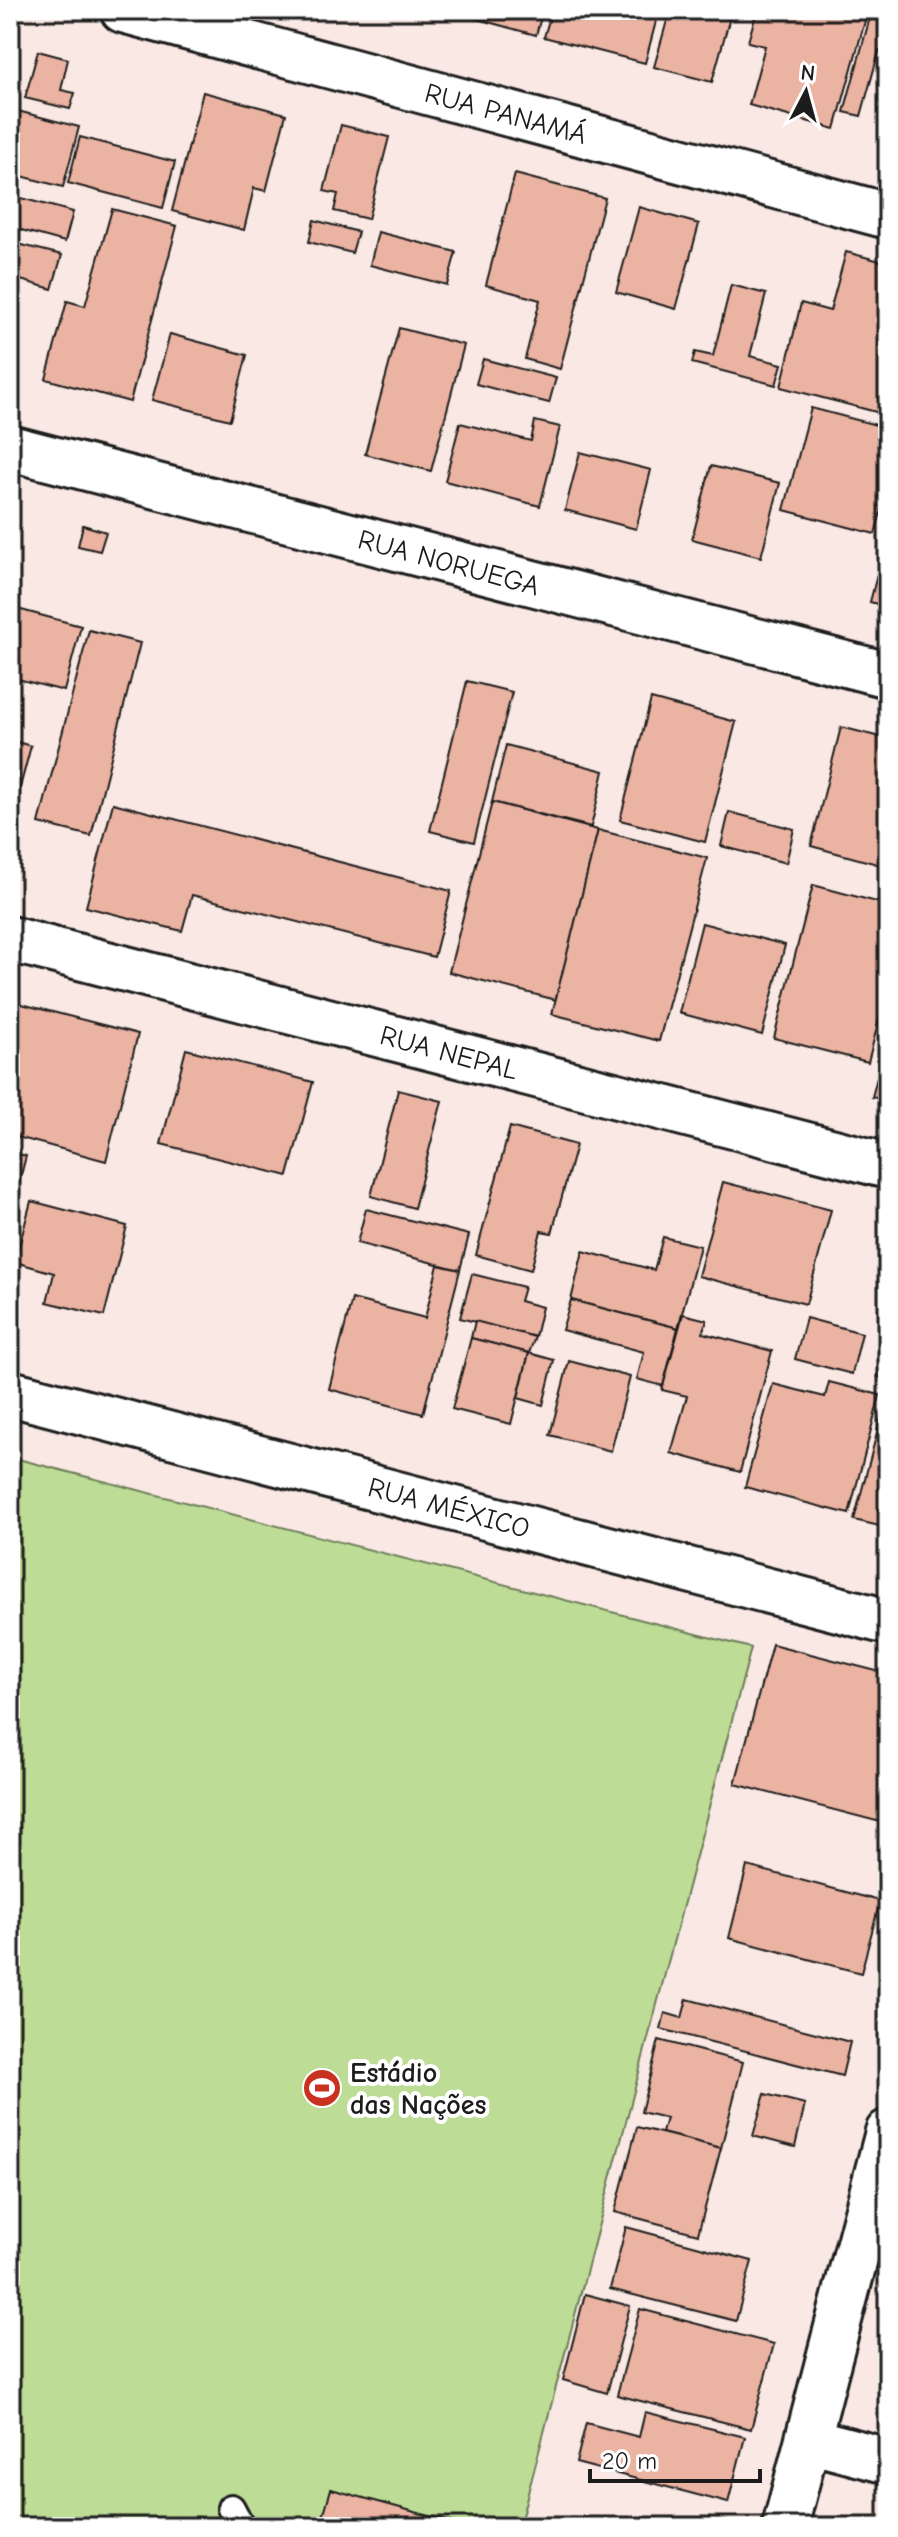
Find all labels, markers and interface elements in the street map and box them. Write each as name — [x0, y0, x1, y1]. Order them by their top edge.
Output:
north arrow — [766, 52, 846, 132]
text: N — [799, 59, 816, 87]
street label: RUA PANAMÁ — [421, 76, 591, 151]
street label: RUA NORUEGA — [354, 523, 543, 603]
street label: RUA NEPAL — [376, 1019, 521, 1087]
street label: RUA MÉXICO — [364, 1470, 533, 1545]
place label: Estádio das Nações — [350, 2057, 487, 2121]
sports icon: Estádio das Nações — [301, 2067, 343, 2109]
scale bar — [590, 2433, 760, 2483]
text: 20 m — [602, 2447, 657, 2475]

